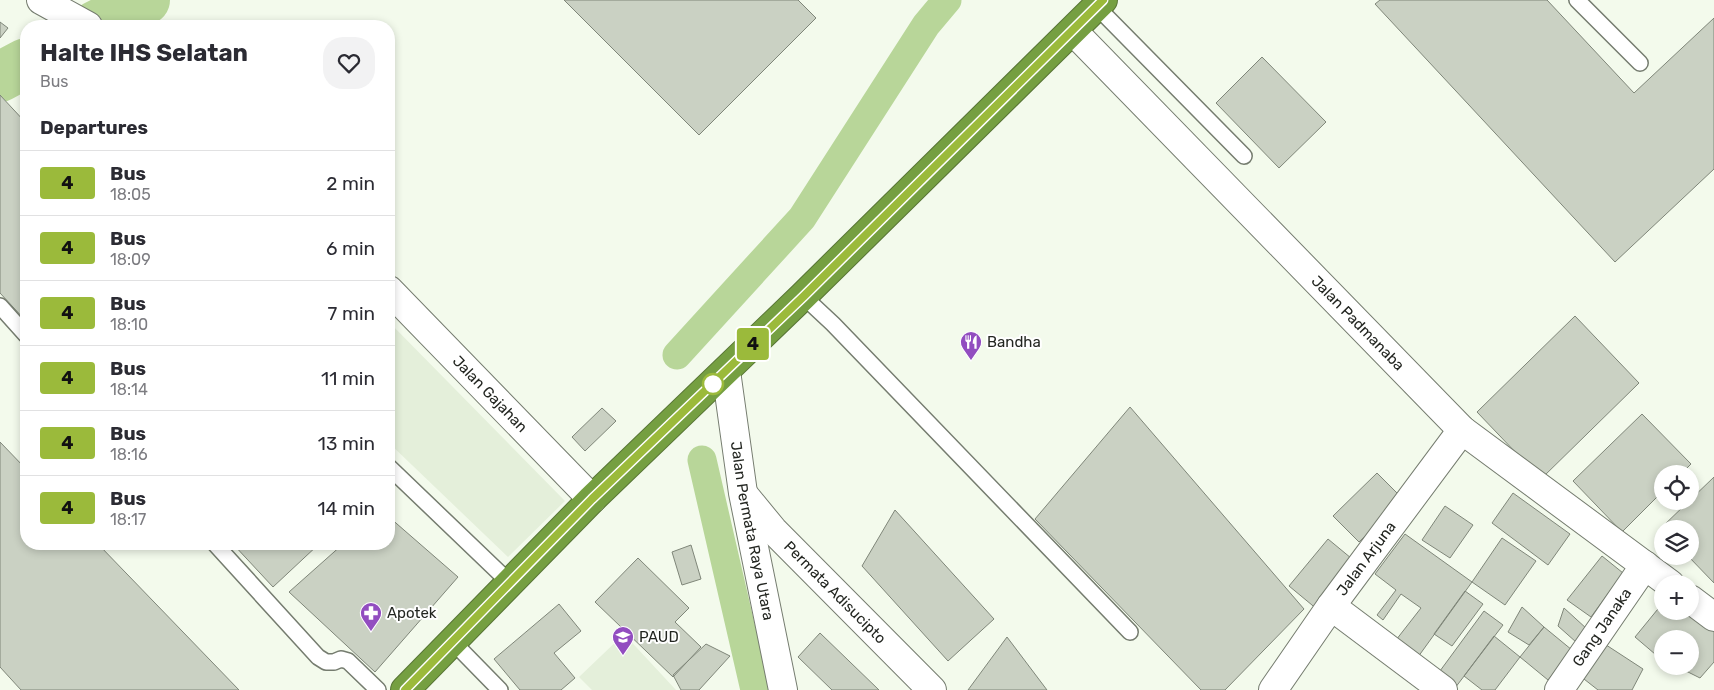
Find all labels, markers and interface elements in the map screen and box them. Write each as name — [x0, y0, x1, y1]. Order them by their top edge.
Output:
button: heart — [323, 37, 375, 89]
text: Halte IHS Selatan — [40, 39, 248, 67]
text: Bus — [40, 72, 68, 91]
text: Departures — [40, 116, 148, 139]
text: Bus — [110, 162, 146, 185]
text: 4 — [61, 172, 74, 194]
text: 2 min — [326, 172, 375, 195]
text: 18:05 — [110, 185, 151, 204]
text: Bus — [110, 227, 146, 250]
text: 4 — [61, 237, 74, 259]
text: 6 min — [326, 237, 375, 260]
text: 18:09 — [110, 250, 151, 269]
street label: Jalan Padmanaba — [1308, 272, 1408, 374]
text: Bus — [110, 292, 146, 315]
text: 4 — [61, 302, 74, 324]
text: 7 min — [328, 302, 375, 325]
text: 18:10 — [110, 315, 148, 334]
line badge: 4 — [737, 328, 769, 360]
restaurant icon: Bandha — [959, 330, 983, 361]
text: 4 — [747, 333, 759, 355]
place label: Bandha — [987, 333, 1041, 351]
street label: Jalan Gajahan — [449, 352, 531, 436]
text: Bus — [110, 357, 146, 380]
text: 4 — [61, 367, 74, 389]
text: 11 min — [321, 367, 375, 390]
unlabelled marker — [702, 373, 724, 395]
text: 18:14 — [110, 380, 148, 399]
text: Bus — [110, 422, 146, 445]
text: 4 — [61, 432, 74, 454]
text: 13 min — [318, 432, 375, 455]
street label: Jalan Permata Raya Utara — [727, 440, 778, 622]
text: 18:16 — [110, 445, 148, 464]
map controls — [1654, 465, 1699, 675]
button: locate — [1654, 465, 1699, 510]
text: Bus — [110, 487, 146, 510]
text: 4 — [61, 497, 74, 519]
text: 14 min — [317, 497, 375, 520]
text: 18:17 — [110, 510, 146, 529]
street label: Jalan Arjuna — [1333, 518, 1400, 599]
button: layers — [1654, 520, 1699, 565]
street label: Permata Adisucipto — [780, 537, 890, 647]
button: + — [1654, 575, 1699, 620]
street label: Gang Janaka — [1569, 585, 1635, 670]
pharmacy icon: Apotek — [359, 601, 383, 632]
place label: Apotek — [387, 604, 437, 622]
school or university icon: PAUD — [611, 625, 635, 656]
place label: PAUD — [639, 628, 679, 646]
button: − — [1654, 630, 1699, 675]

